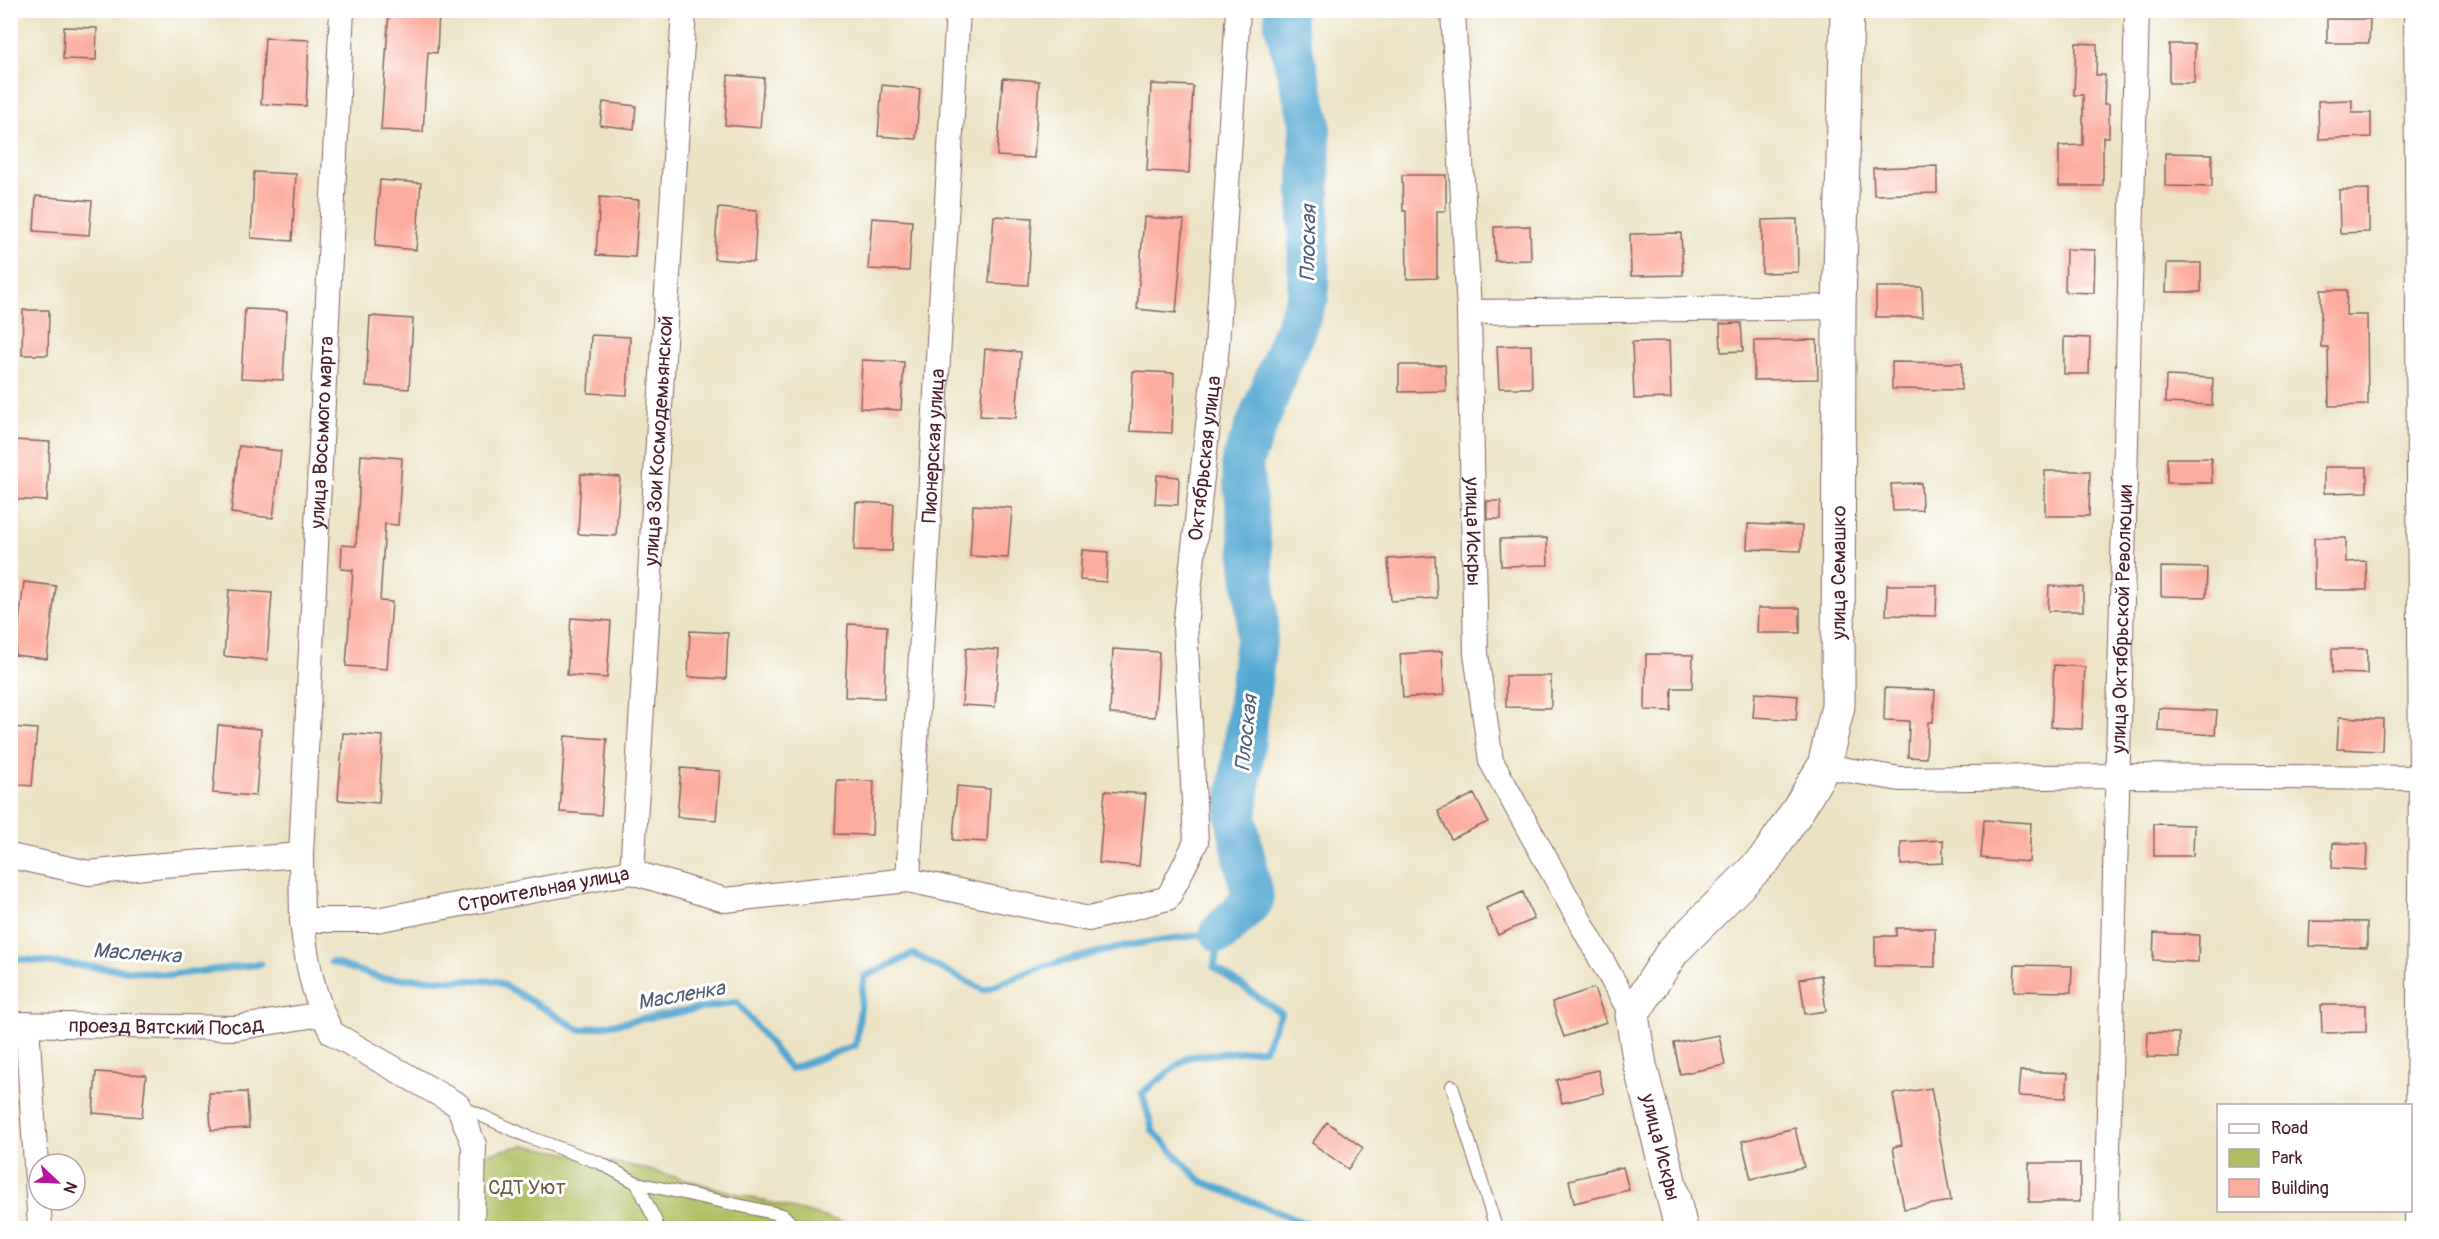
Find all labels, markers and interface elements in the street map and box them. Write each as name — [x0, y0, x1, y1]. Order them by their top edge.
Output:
water label: Плоская — [1294, 203, 1323, 281]
street label: улица Зои Космодемьянской — [638, 315, 679, 568]
street label: улица Восьмого марта — [305, 336, 339, 530]
street label: Пионерская улица — [917, 368, 950, 524]
street label: Октябрьская улица — [1183, 374, 1227, 542]
street label: улица Искры — [1459, 476, 1487, 586]
street label: улица Октябрьской Революции — [2106, 484, 2138, 755]
street label: улица Семашко — [1826, 505, 1852, 641]
water label: Плоская — [1229, 692, 1264, 772]
street label: Строительная улица — [456, 861, 631, 917]
water label: Масленка — [92, 937, 183, 970]
water label: Масленка — [635, 974, 728, 1016]
street label: проезд Вятский Посад — [68, 1012, 265, 1041]
street label: улица Искры — [1635, 1090, 1686, 1203]
legend — [2217, 1104, 2412, 1212]
text: Road — [2271, 1117, 2308, 1140]
text: Park — [2271, 1147, 2303, 1170]
north arrow — [27, 1152, 87, 1212]
park label: СДТ Уют — [488, 1175, 566, 1200]
text: Building — [2271, 1177, 2329, 1200]
text: N — [58, 1179, 81, 1197]

